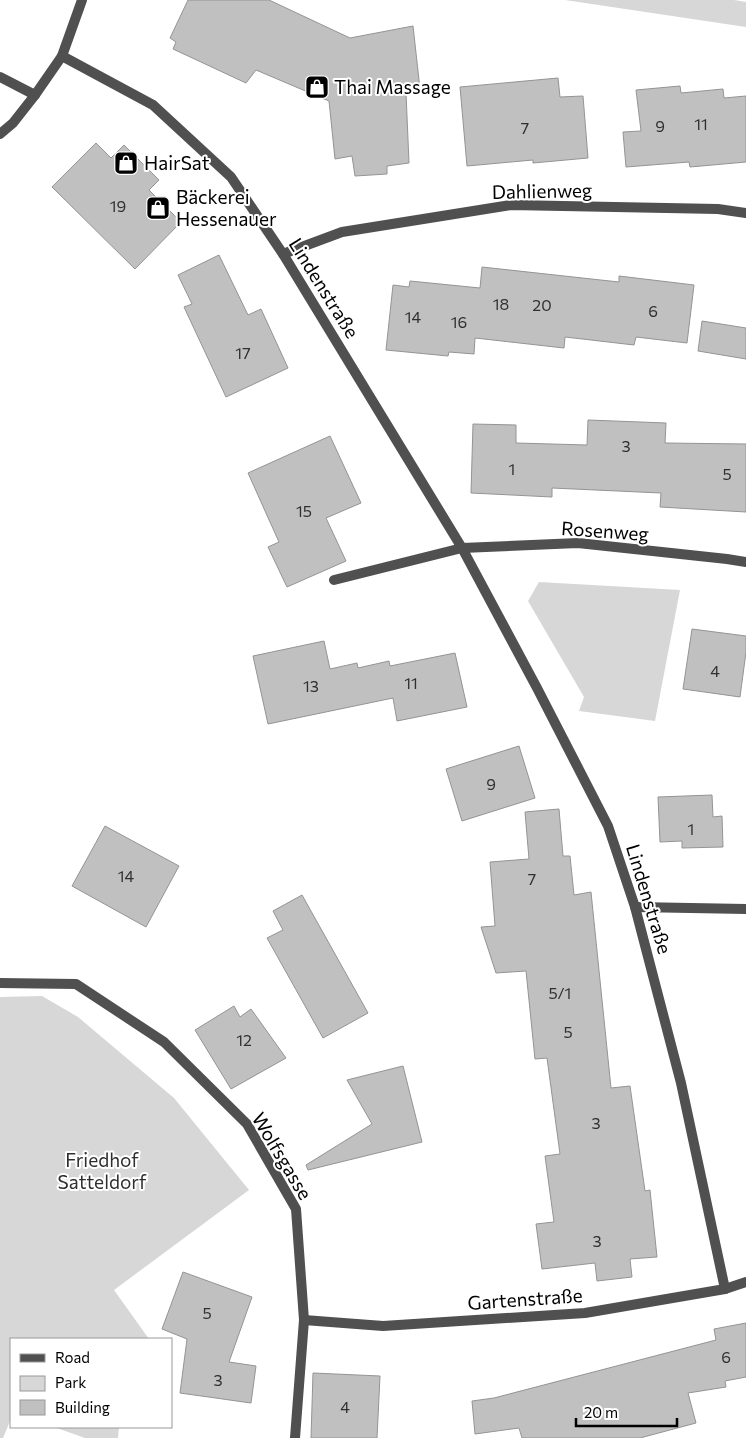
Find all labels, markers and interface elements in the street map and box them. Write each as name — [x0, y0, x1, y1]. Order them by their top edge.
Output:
shop icon: Thai Massage — [304, 74, 330, 100]
place label: Thai Massage — [334, 75, 451, 98]
house number: 11 — [694, 114, 708, 133]
house number: 9 — [655, 116, 665, 135]
house number: 7 — [521, 118, 529, 137]
shop icon: HairSat — [113, 150, 139, 176]
place label: HairSat — [144, 151, 210, 174]
street label: Dahlienweg — [492, 178, 592, 203]
place label: Bäckerei Hessenauer — [176, 185, 277, 230]
shop icon: Bäckerei Hessenauer — [145, 195, 171, 221]
house number: 19 — [110, 196, 126, 215]
street label: Lindenstraße — [285, 233, 364, 342]
house number: 18 — [493, 294, 509, 313]
house number: 20 — [532, 295, 552, 314]
house number: 6 — [648, 301, 658, 320]
house number: 14 — [405, 307, 422, 326]
house number: 16 — [451, 312, 467, 331]
house number: 17 — [235, 343, 251, 362]
house number: 3 — [621, 436, 631, 455]
house number: 1 — [509, 459, 515, 478]
house number: 5 — [722, 464, 732, 483]
house number: 15 — [296, 501, 312, 520]
street label: Rosenweg — [560, 516, 650, 545]
house number: 4 — [710, 661, 720, 680]
house number: 11 — [404, 673, 418, 692]
house number: 13 — [303, 676, 319, 695]
house number: 9 — [486, 774, 496, 793]
house number: 1 — [688, 819, 694, 838]
street label: Lindenstraße — [622, 841, 677, 957]
house number: 14 — [118, 866, 135, 885]
house number: 7 — [528, 869, 536, 888]
house number: 5/1 — [549, 983, 571, 1002]
house number: 5 — [563, 1022, 573, 1041]
house number: 12 — [236, 1030, 252, 1049]
street label: Wolfsgasse — [247, 1108, 317, 1203]
house number: 3 — [591, 1113, 601, 1132]
park label: Friedhof Satteldorf — [58, 1148, 147, 1193]
house number: 3 — [592, 1231, 602, 1250]
street label: Gartenstraße — [467, 1283, 583, 1314]
house number: 5 — [202, 1303, 212, 1322]
legend — [10, 1338, 172, 1428]
house number: 6 — [721, 1347, 731, 1366]
text: Road — [55, 1348, 90, 1366]
house number: 3 — [213, 1370, 223, 1389]
text: Park — [55, 1373, 86, 1391]
scale bar — [576, 1396, 677, 1428]
house number: 4 — [340, 1397, 350, 1416]
text: Building — [55, 1398, 110, 1416]
text: 20 m — [584, 1403, 618, 1421]

